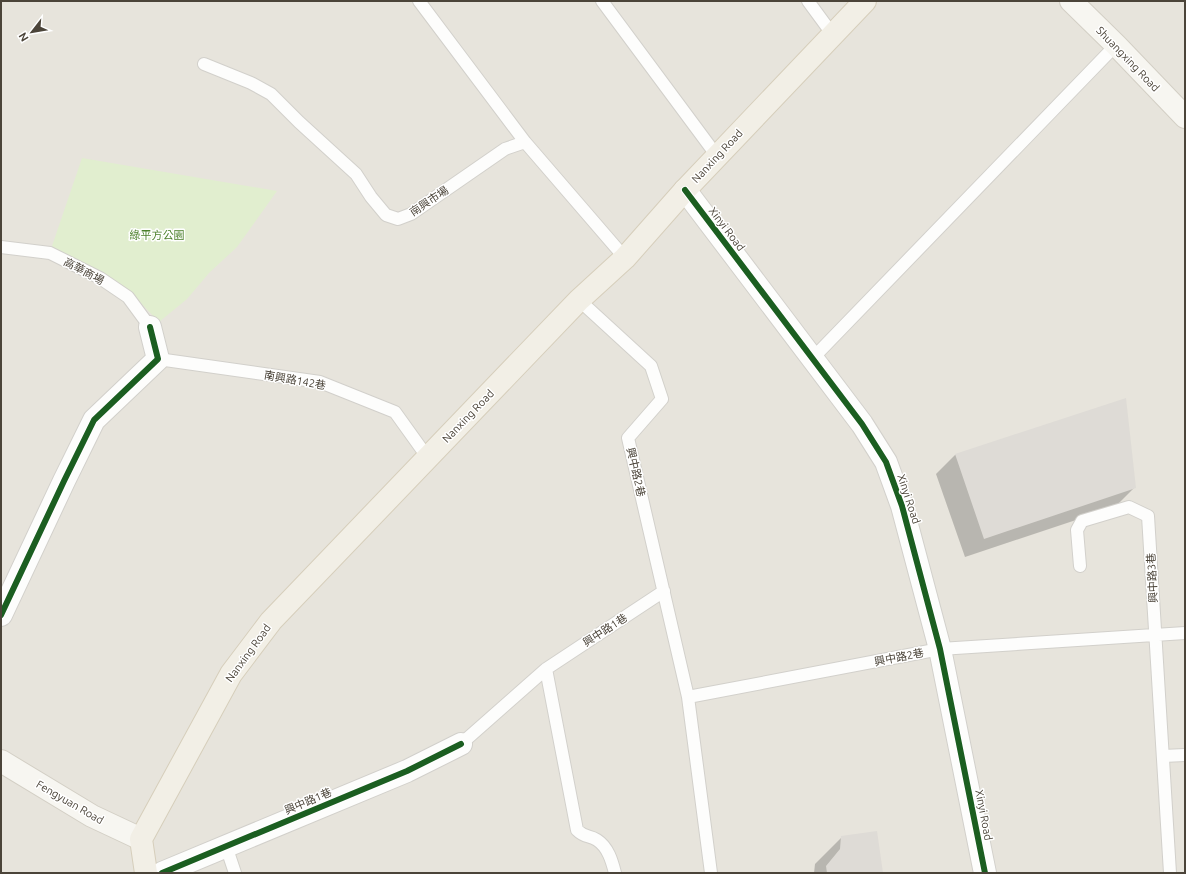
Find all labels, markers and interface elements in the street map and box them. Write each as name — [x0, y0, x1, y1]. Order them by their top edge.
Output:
north arrow — [12, 12, 52, 52]
street label: Shuangxing Road — [1094, 24, 1162, 94]
text: N — [16, 31, 31, 44]
street label: Nanxing Road — [689, 127, 745, 185]
street label: 南興市場 — [407, 184, 451, 218]
street label: Xinyi Road — [707, 205, 747, 253]
park label: 綠平方公園 — [130, 229, 185, 241]
street label: 高華商場 — [62, 255, 106, 287]
street label: 南興路142巷 — [263, 369, 327, 391]
street label: Nanxing Road — [440, 387, 496, 445]
street label: 興中路2巷 — [625, 446, 647, 498]
street label: Xinyi Road — [895, 473, 923, 525]
street label: 興中路3巷 — [1145, 553, 1159, 603]
street label: 興中路1巷 — [581, 611, 629, 649]
street label: Nanxing Road — [223, 622, 273, 684]
street label: 興中路2巷 — [873, 646, 925, 668]
street label: Fengyuan Road — [34, 778, 106, 826]
street label: 興中路1巷 — [283, 786, 333, 816]
street label: Xinyi Road — [973, 789, 995, 841]

